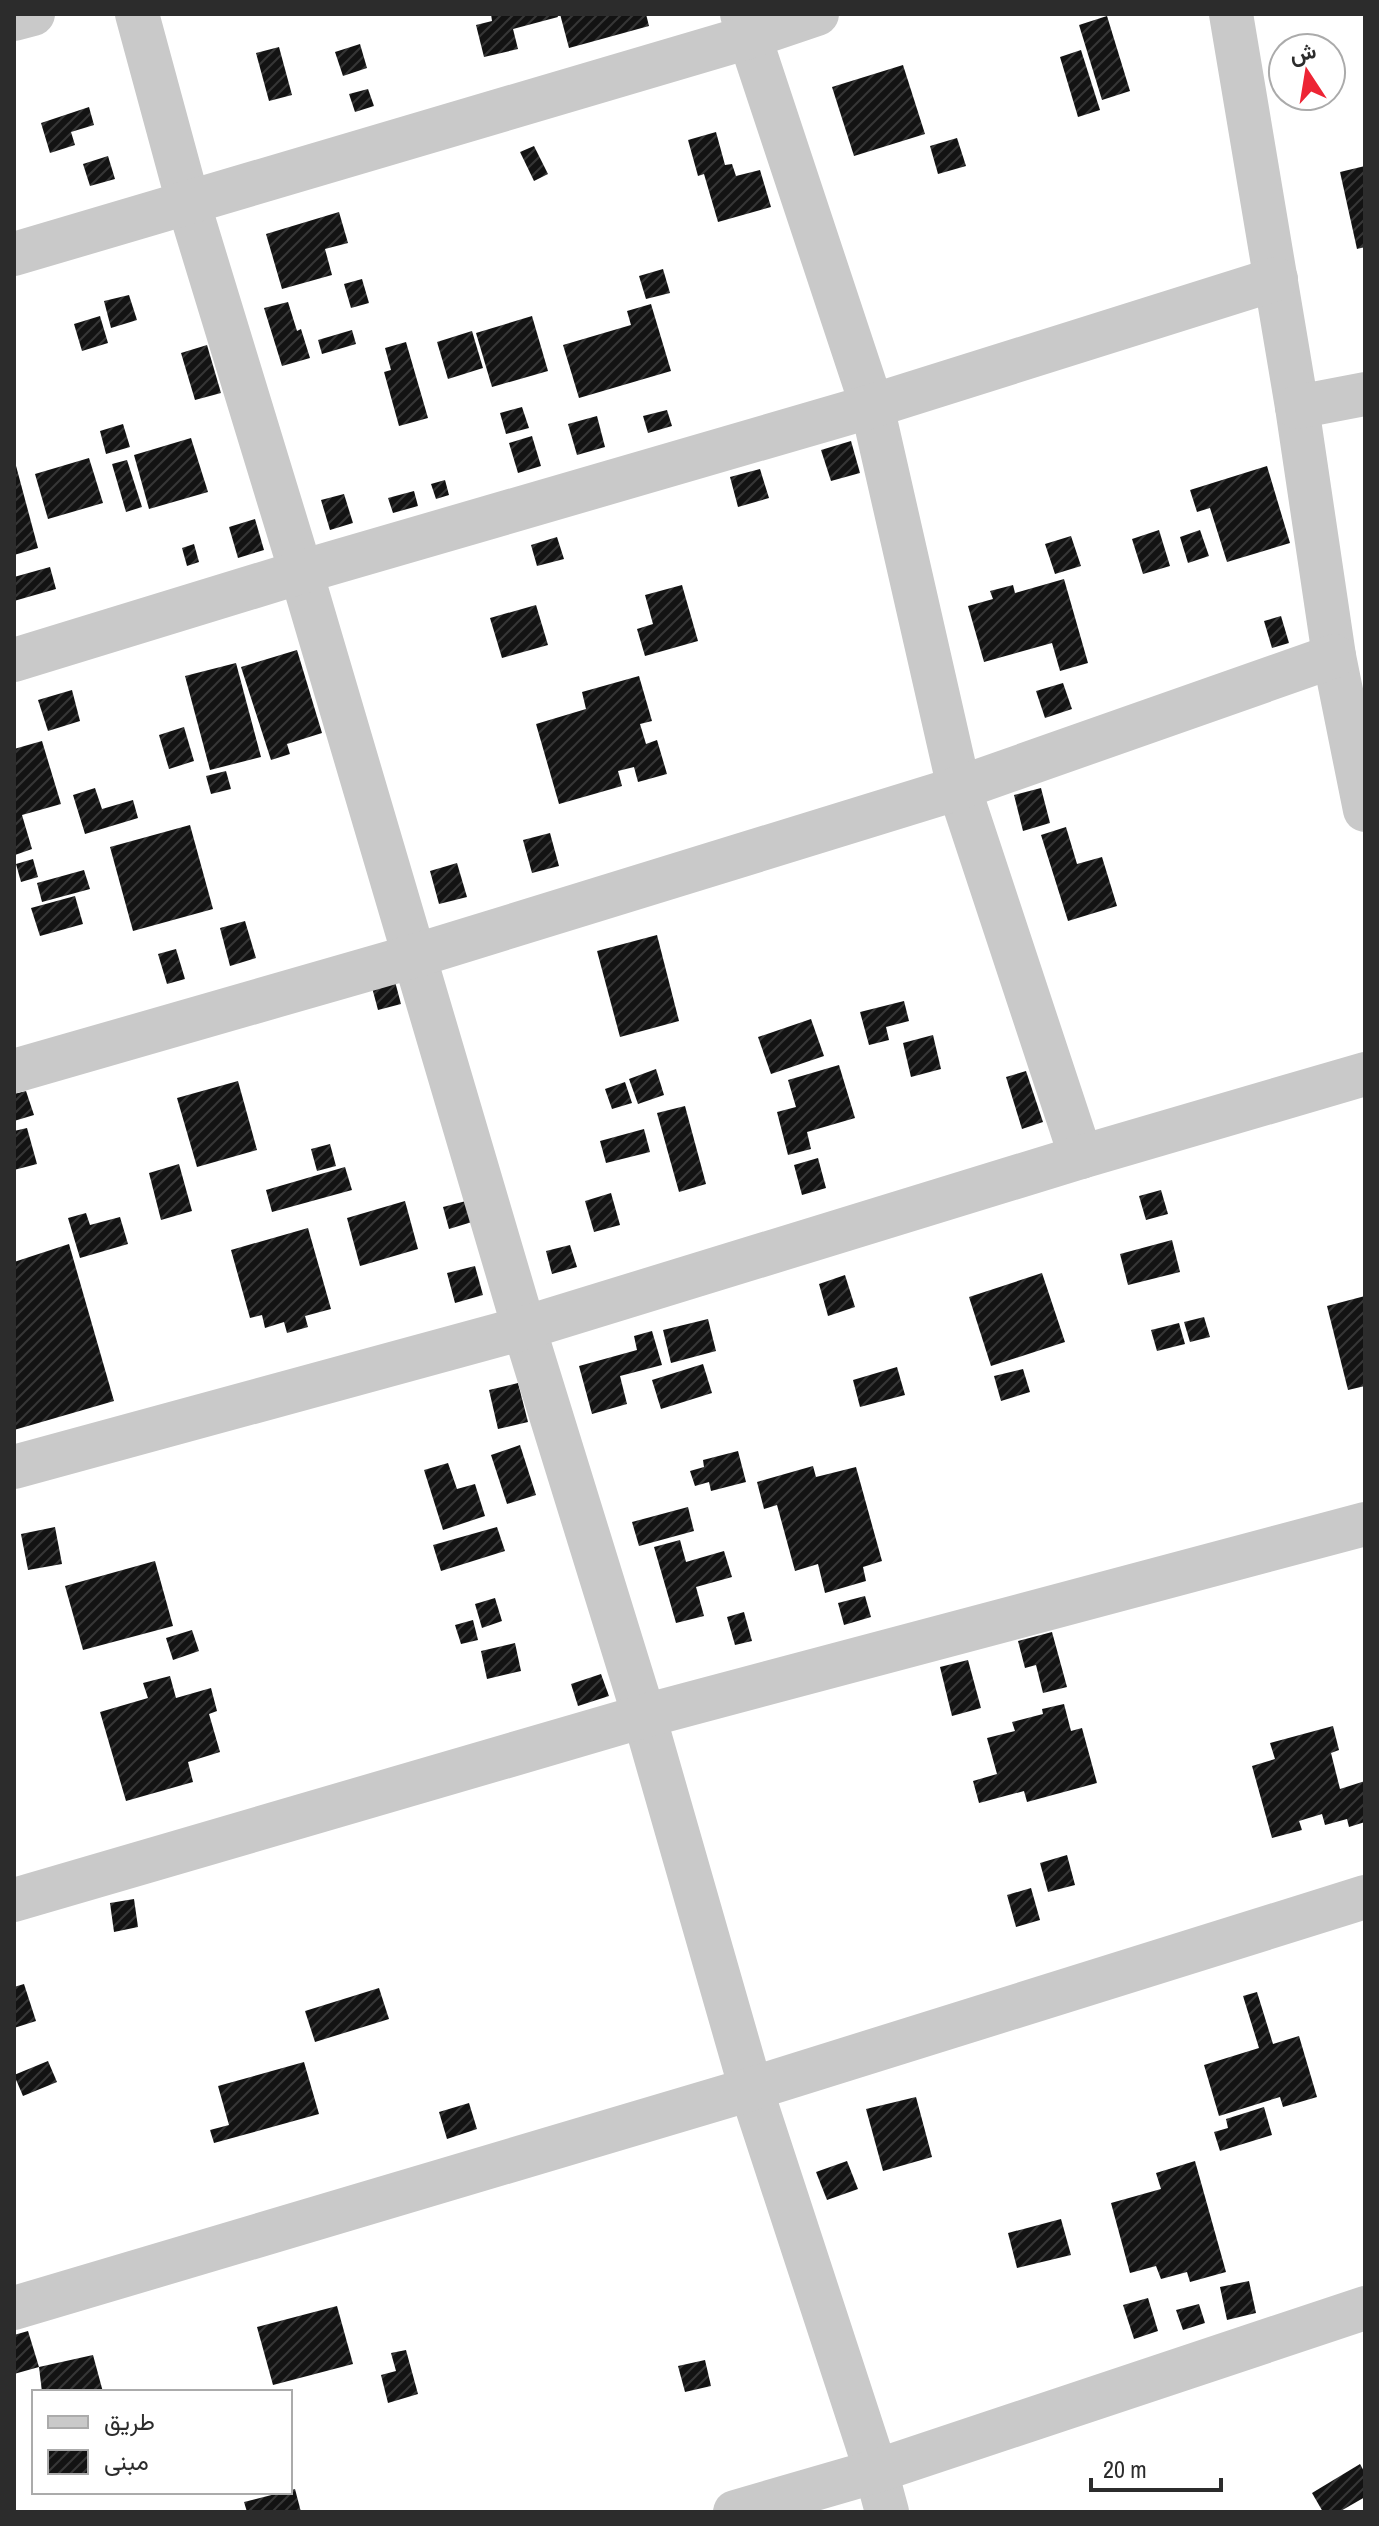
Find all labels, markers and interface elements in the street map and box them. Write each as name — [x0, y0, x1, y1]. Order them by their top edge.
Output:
north arrow — [1267, 32, 1347, 112]
text: ش — [1287, 35, 1319, 70]
legend — [32, 2390, 292, 2494]
text: طريق — [104, 2405, 155, 2437]
scale bar — [1091, 2442, 1221, 2492]
text: مبنى — [104, 2445, 149, 2477]
text: 20 m — [1103, 2453, 1147, 2485]

